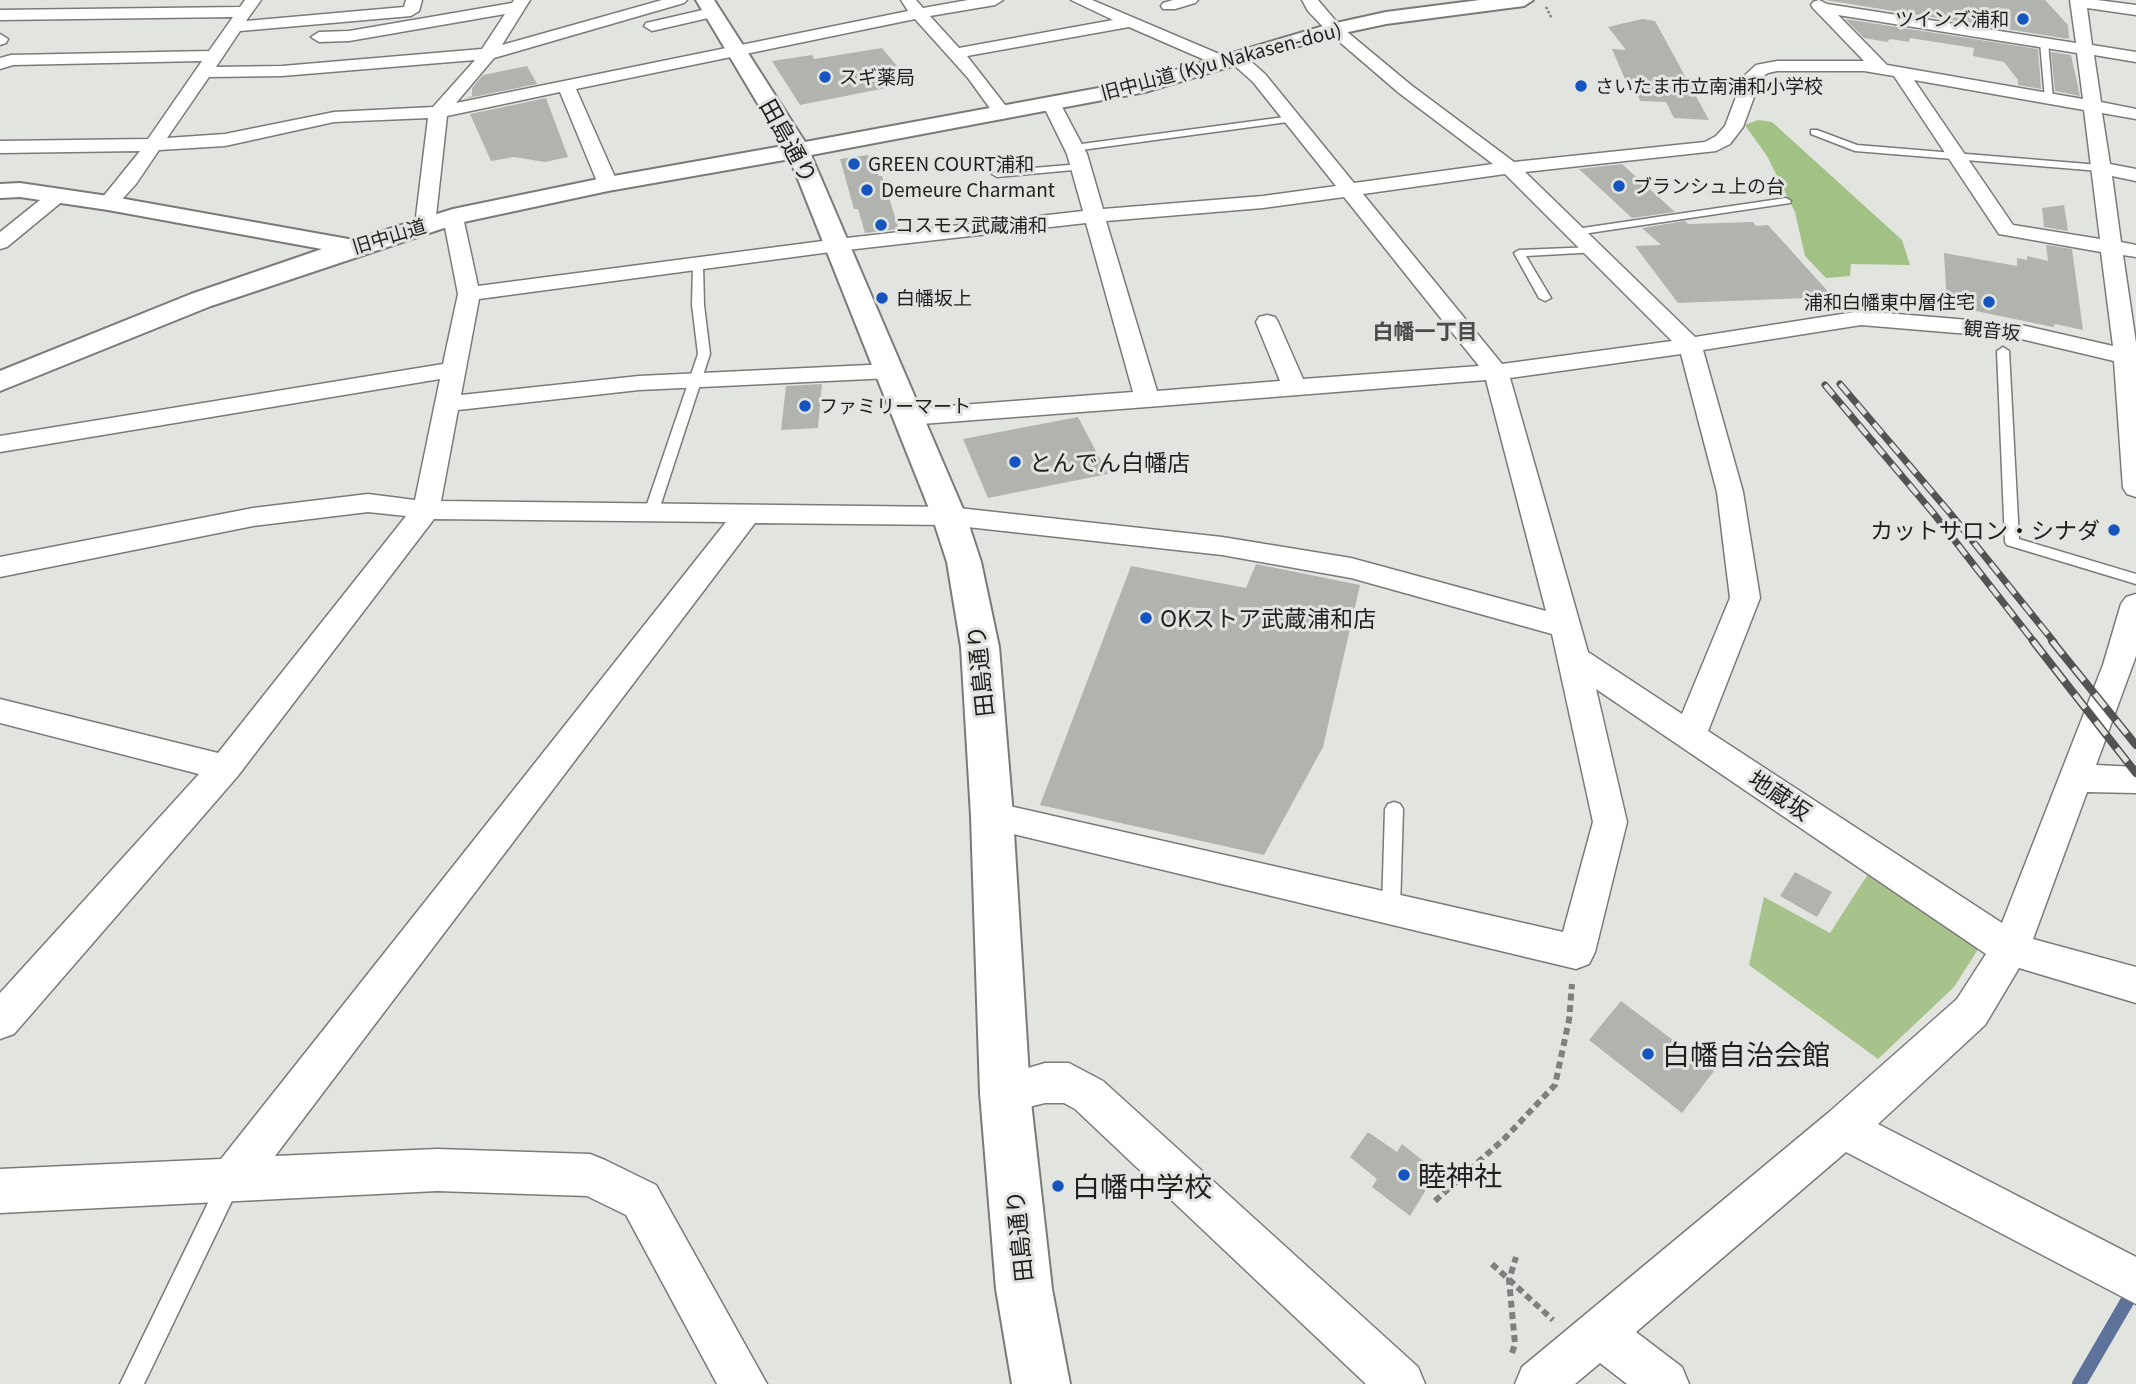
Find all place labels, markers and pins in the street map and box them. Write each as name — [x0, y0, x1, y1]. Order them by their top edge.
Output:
place label: ツインズ浦和 — [1895, 8, 2009, 30]
marker: ツインズ浦和 — [2015, 11, 2031, 27]
place label: スギ薬局 — [839, 66, 915, 88]
marker: スギ薬局 — [817, 69, 833, 85]
place label: さいたま市立南浦和小学校 — [1595, 75, 1823, 97]
marker: さいたま市立南浦和小学校 — [1573, 78, 1589, 94]
place label: GREEN COURT浦和 — [868, 153, 1034, 175]
marker: GREEN COURT浦和 — [846, 156, 862, 172]
place label: ブランシュ上の台 — [1633, 175, 1785, 197]
marker: ブランシュ上の台 — [1611, 178, 1627, 194]
place label: Demeure Charmant — [881, 179, 1055, 201]
marker: Demeure Charmant — [859, 182, 875, 198]
place label: コスモス武蔵浦和 — [895, 214, 1047, 236]
marker: コスモス武蔵浦和 — [873, 217, 889, 233]
place label: 白幡坂上 — [896, 287, 972, 309]
marker: 白幡坂上 — [874, 290, 890, 306]
place label: 浦和白幡東中層住宅 — [1804, 291, 1975, 313]
marker: 浦和白幡東中層住宅 — [1981, 294, 1997, 310]
place label: ファミリーマート — [819, 395, 971, 417]
marker: ファミリーマート — [797, 398, 813, 414]
place label: とんでん白幡店 — [1029, 448, 1190, 476]
marker: とんでん白幡店 — [1007, 454, 1023, 470]
place label: カットサロン・シナダ — [1870, 516, 2100, 544]
marker: カットサロン・シナダ — [2106, 522, 2122, 538]
place label: OKストア武蔵浦和店 — [1160, 604, 1376, 632]
marker: OKストア武蔵浦和店 — [1138, 610, 1154, 626]
place label: 白幡自治会館 — [1662, 1037, 1830, 1071]
marker: 白幡自治会館 — [1640, 1046, 1656, 1062]
place label: 睦神社 — [1418, 1158, 1502, 1192]
marker: 睦神社 — [1396, 1167, 1412, 1183]
place label: 白幡中学校 — [1072, 1169, 1212, 1203]
marker: 白幡中学校 — [1050, 1178, 1066, 1194]

